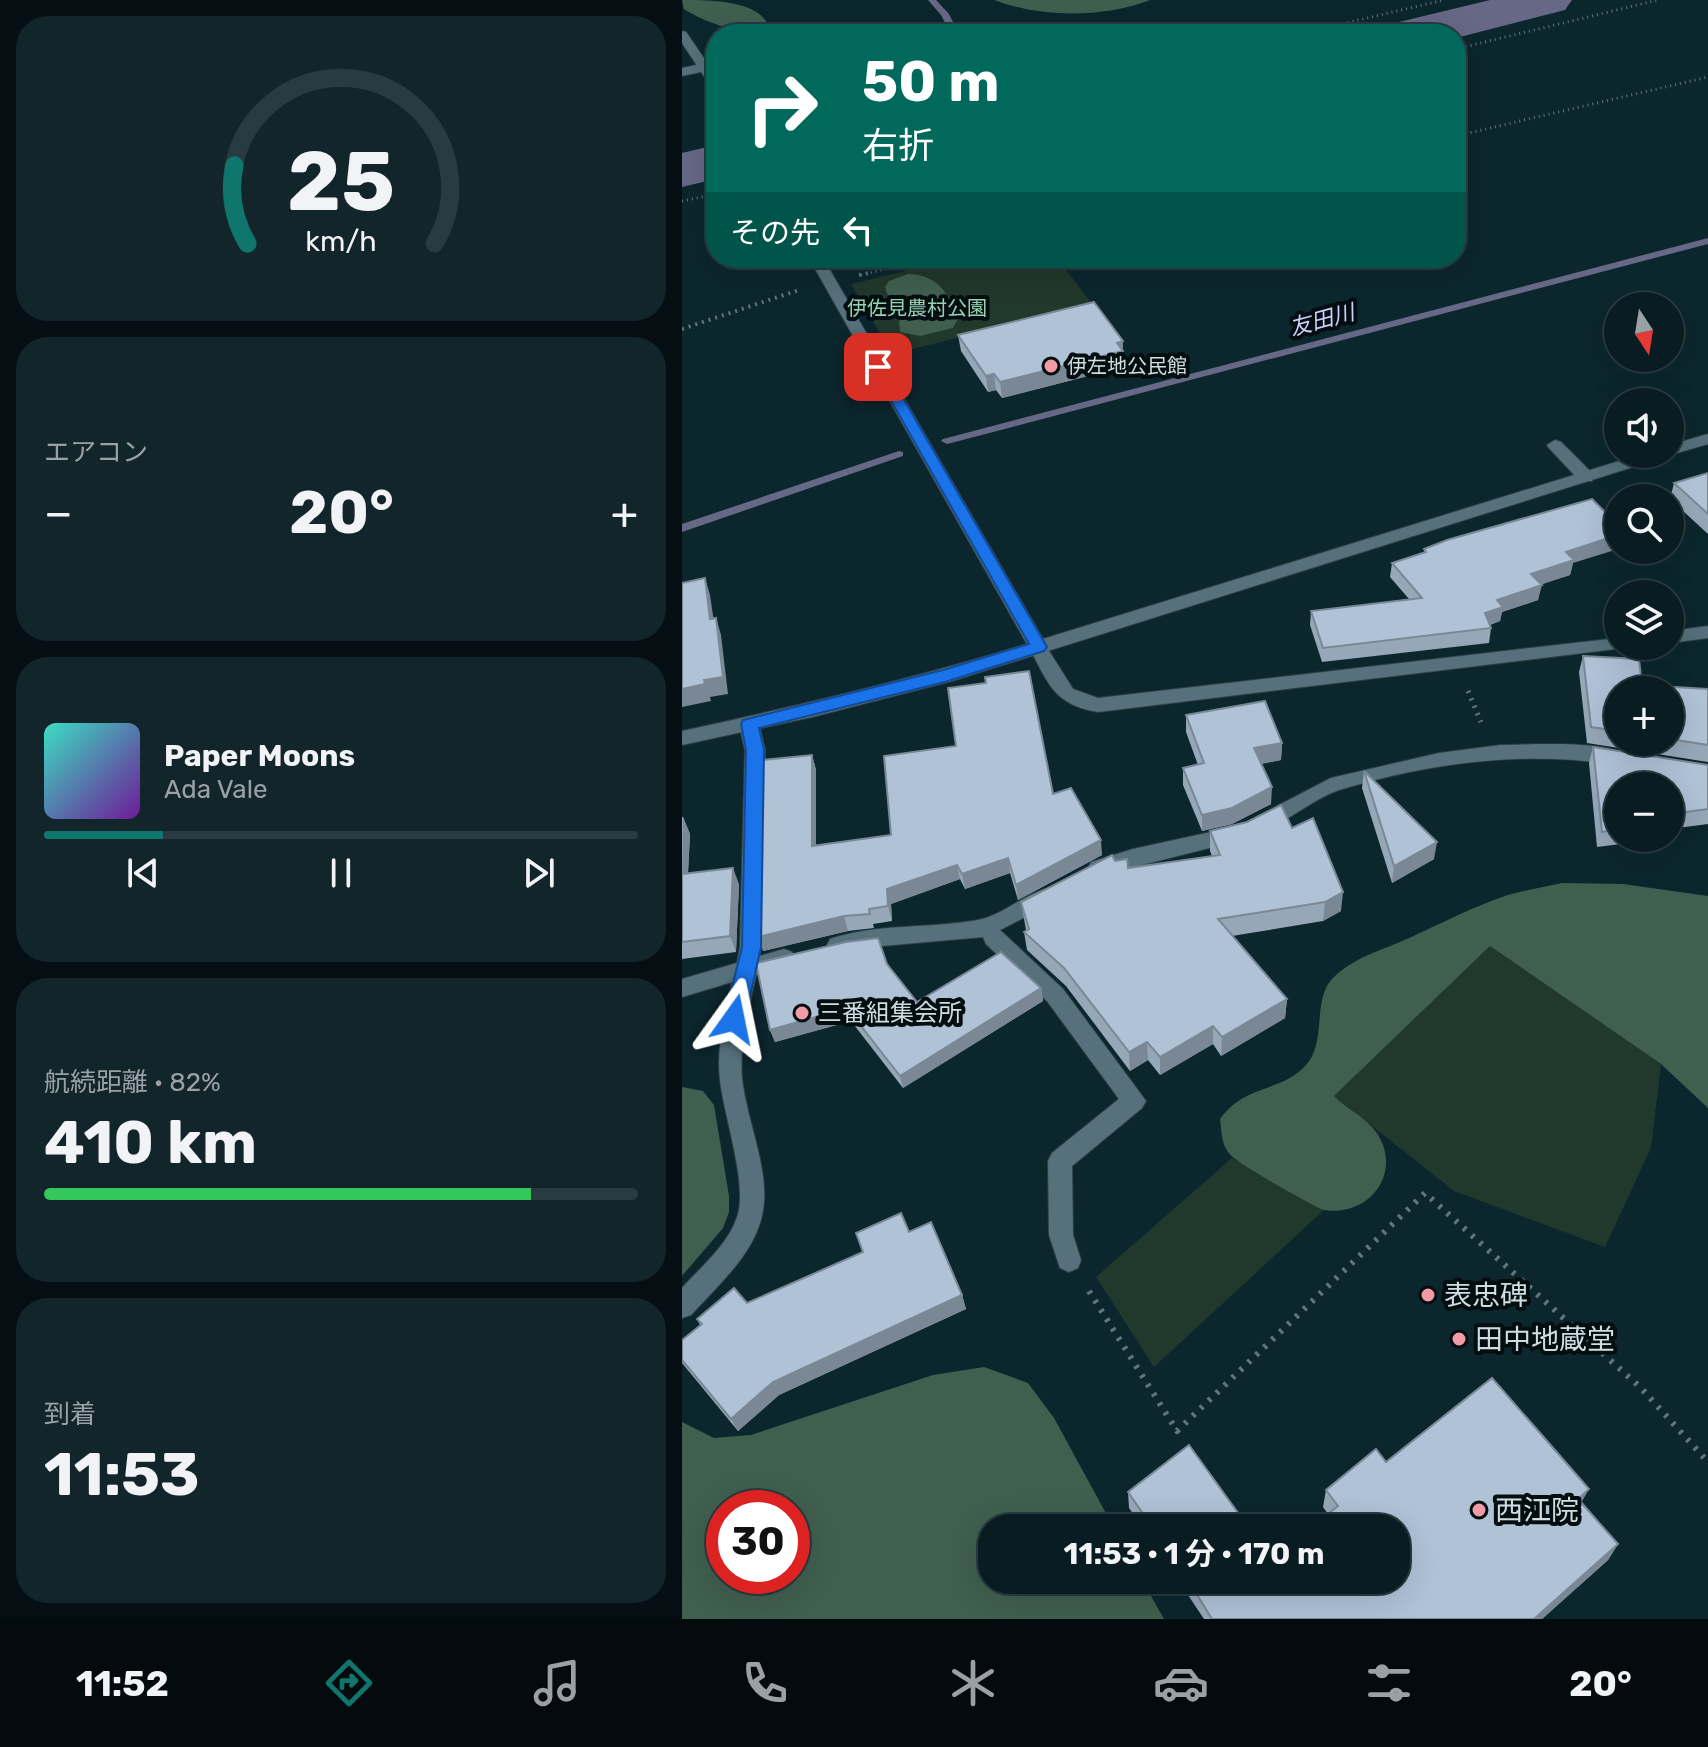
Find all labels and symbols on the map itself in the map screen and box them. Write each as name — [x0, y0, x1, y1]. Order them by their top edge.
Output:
north arrow — [1604, 292, 1684, 372]
park label: 伊佐見農村公園 — [847, 296, 987, 320]
water label: 友田川 — [1287, 298, 1359, 342]
pin — [844, 333, 912, 401]
place label: 伊左地公民館 — [1067, 354, 1187, 378]
marker: 伊左地公民館 — [1042, 357, 1060, 375]
position arrow — [692, 977, 776, 1061]
place label: 三番組集会所 — [818, 999, 962, 1027]
marker: 三番組集会所 — [793, 1004, 811, 1022]
place label: 表忠碑 — [1444, 1279, 1528, 1312]
marker: 表忠碑 — [1419, 1286, 1437, 1304]
place label: 田中地蔵堂 — [1475, 1323, 1615, 1356]
marker: 田中地蔵堂 — [1450, 1330, 1468, 1348]
speed limit sign: 30 — [706, 1490, 810, 1594]
place label: 西江院 — [1495, 1494, 1579, 1527]
marker: 西江院 — [1470, 1501, 1488, 1519]

